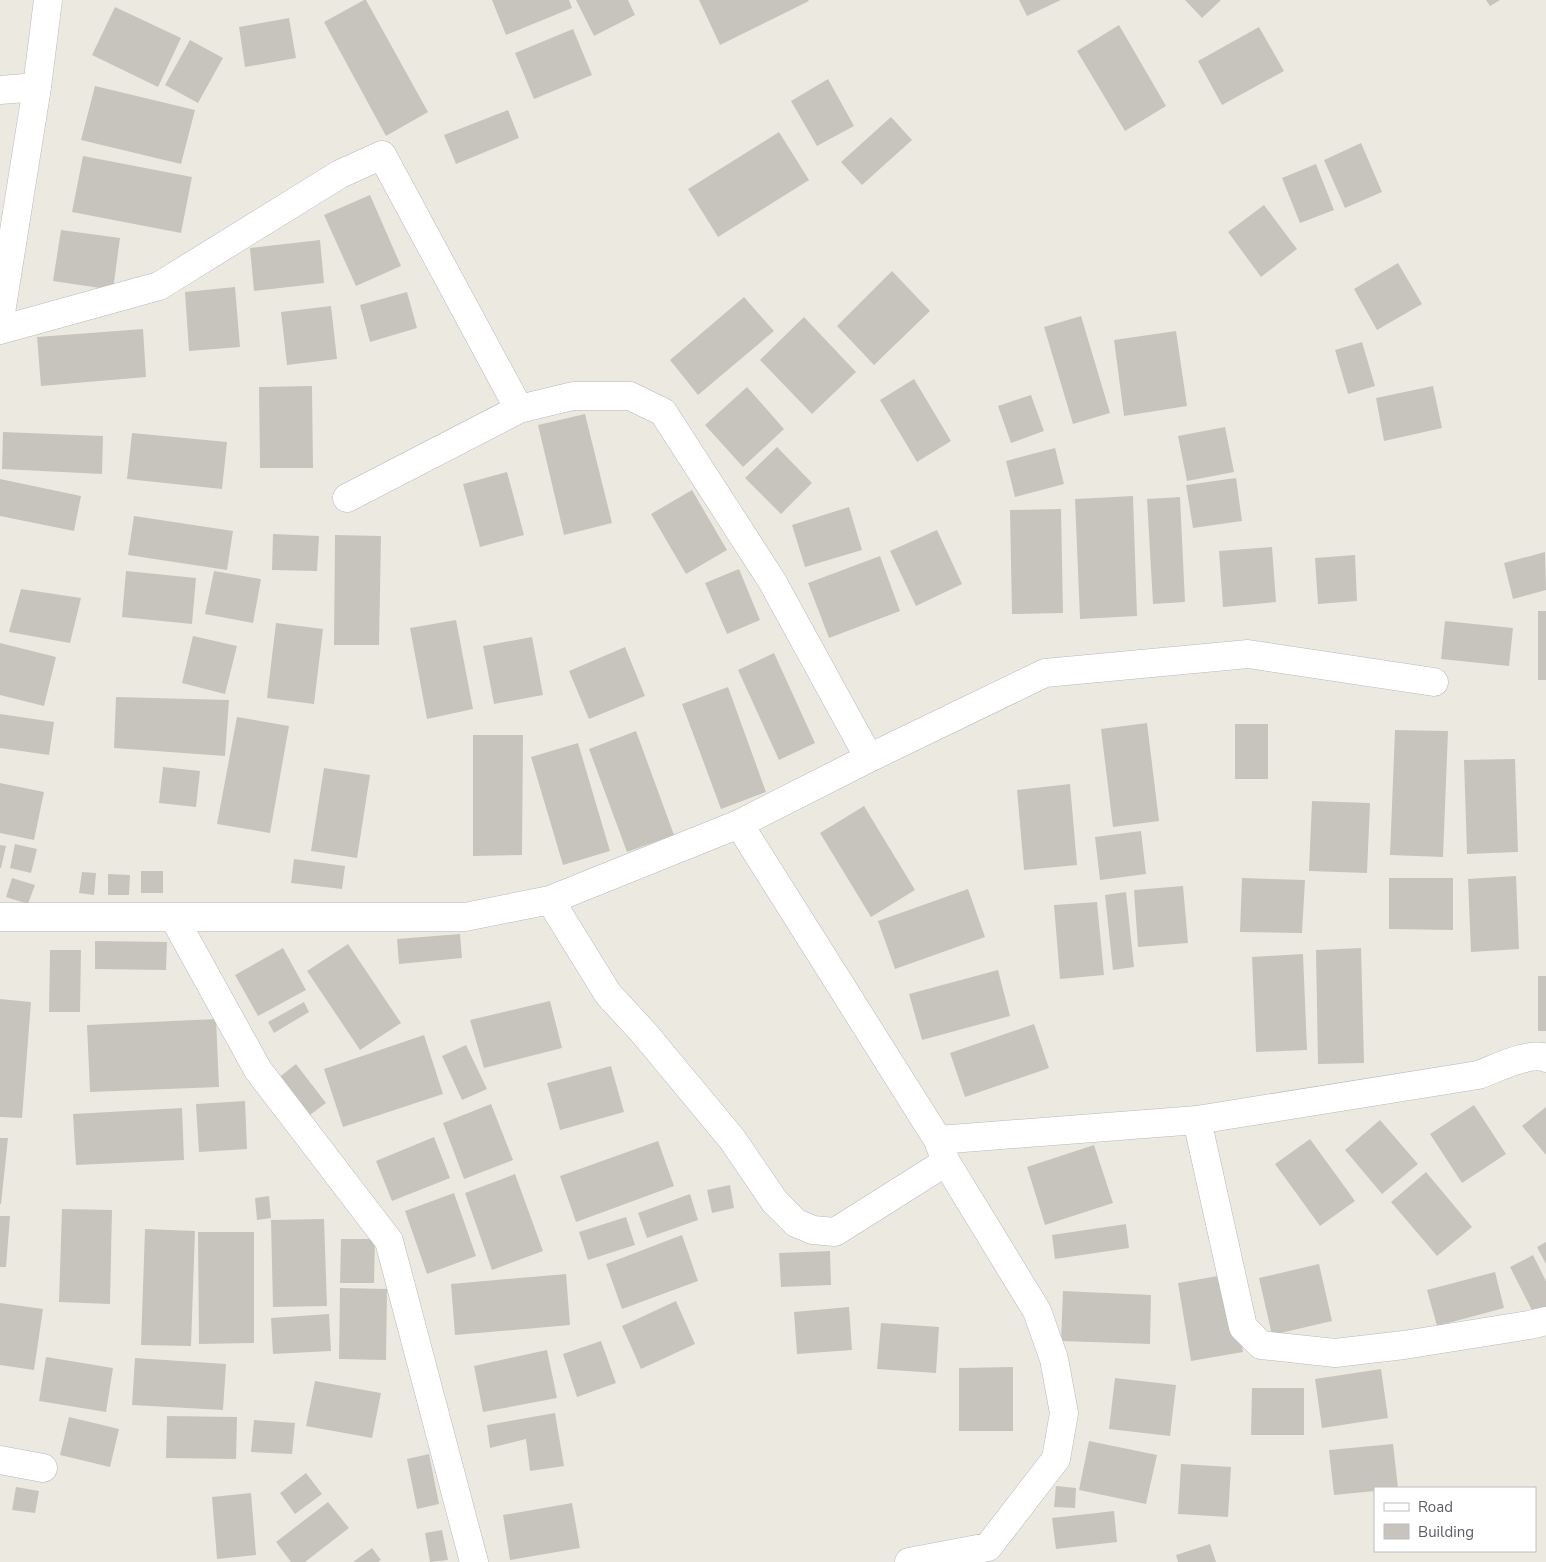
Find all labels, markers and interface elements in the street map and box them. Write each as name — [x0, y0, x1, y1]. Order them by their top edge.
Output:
legend — [1374, 1487, 1536, 1552]
text: Road — [1418, 1497, 1453, 1517]
text: Building — [1418, 1522, 1474, 1542]

